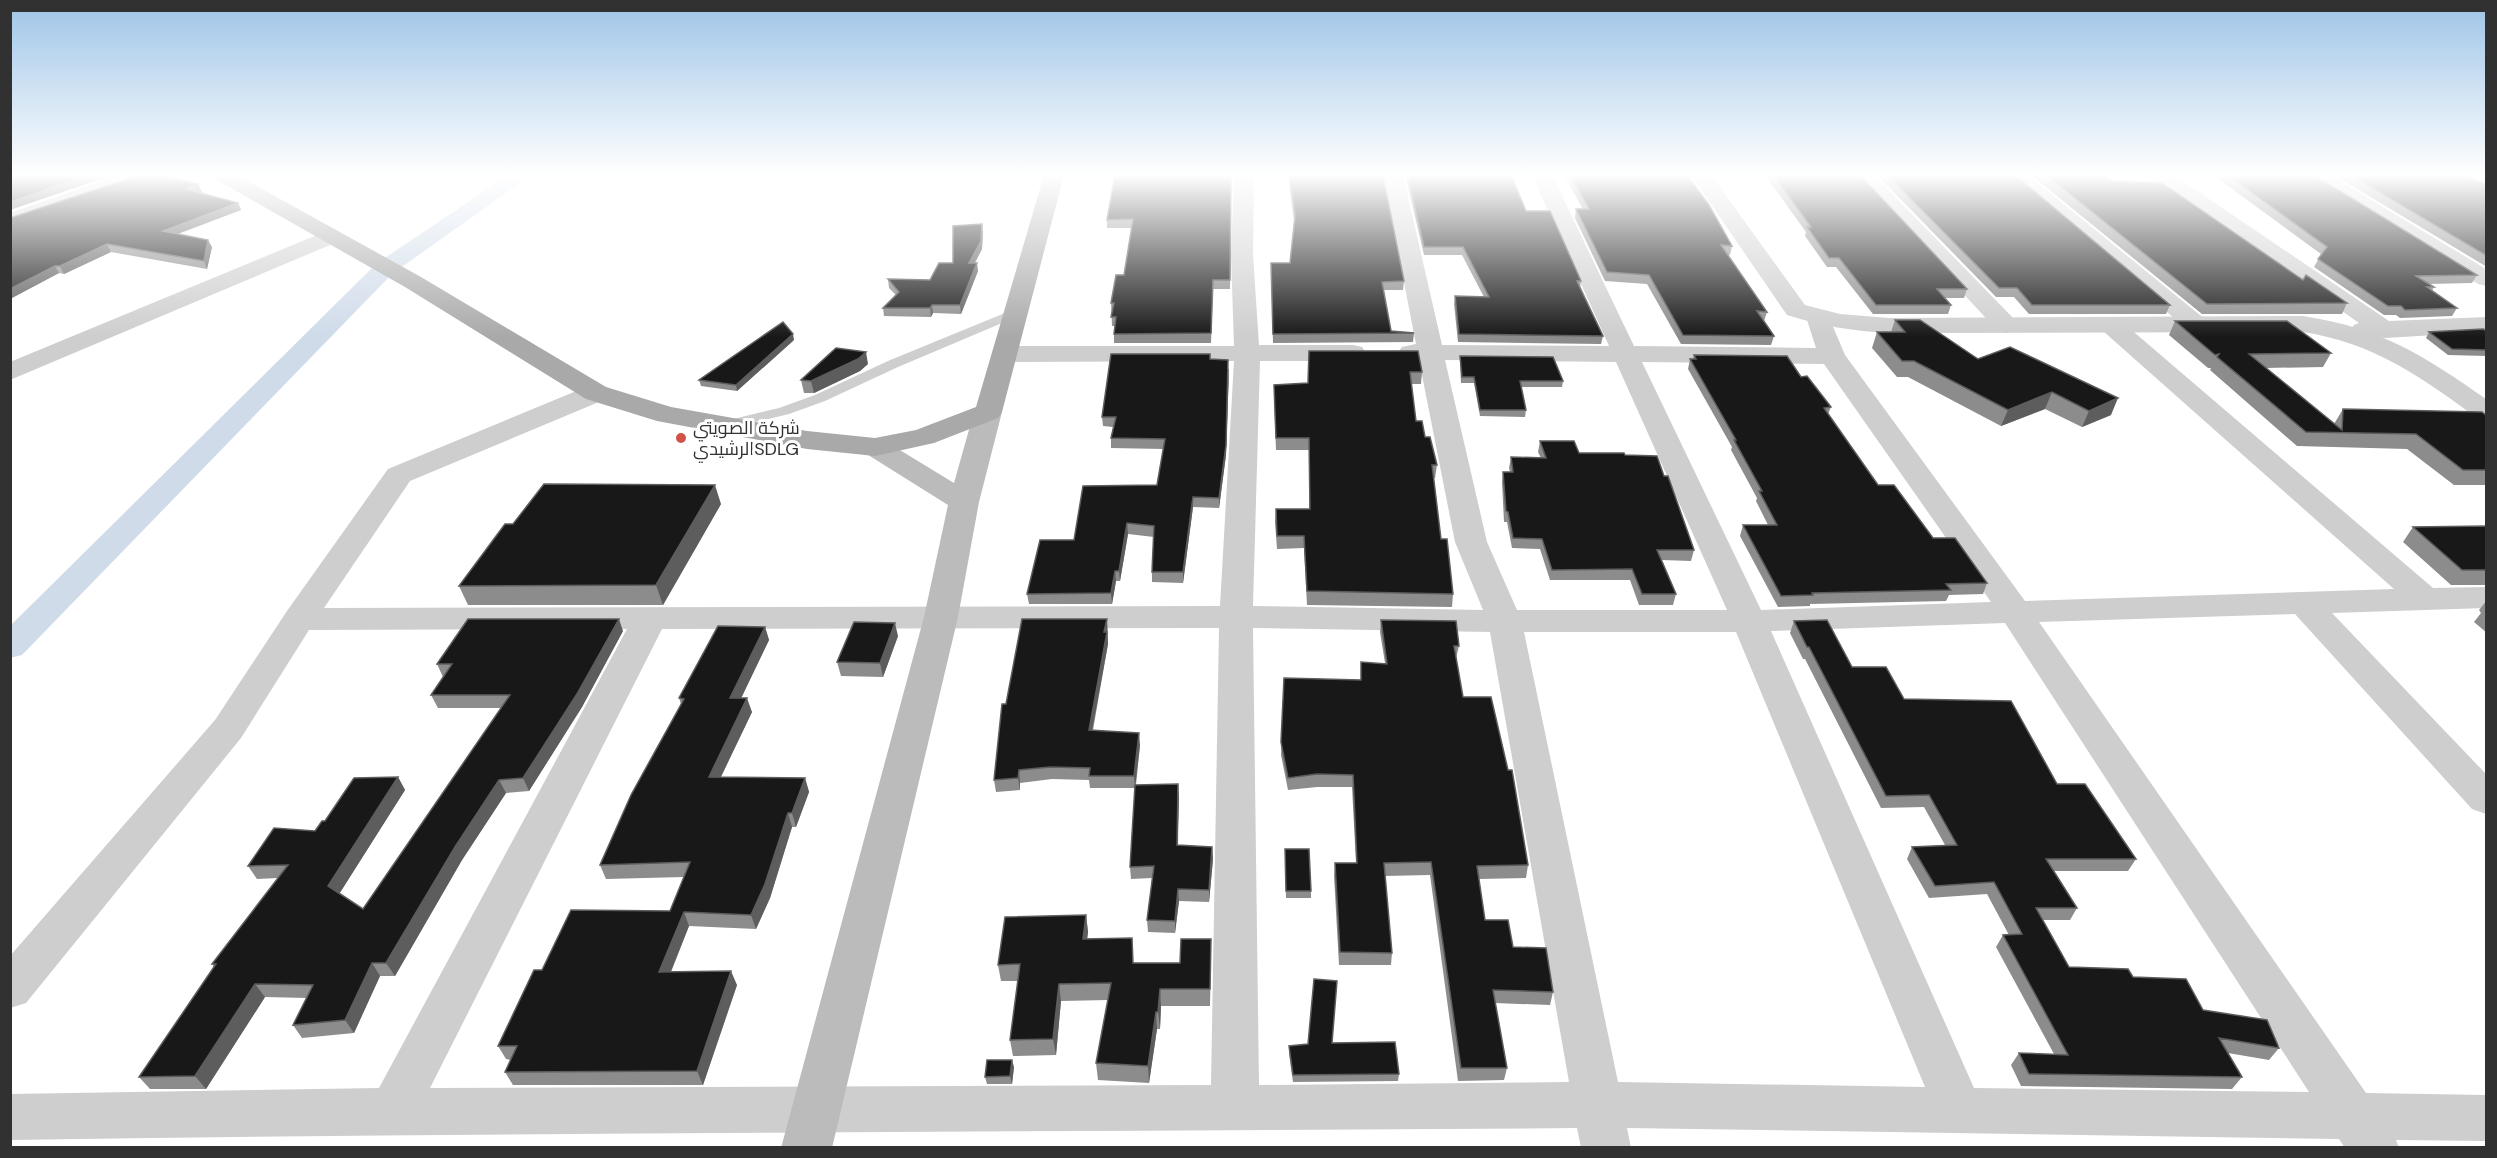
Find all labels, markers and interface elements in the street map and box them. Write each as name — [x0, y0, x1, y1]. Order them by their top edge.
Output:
place label: شركة الصويتي الرشيديSDLG — [693, 416, 800, 463]
marker: شركة الصويتي الرشيديSDLG — [674, 431, 688, 445]

